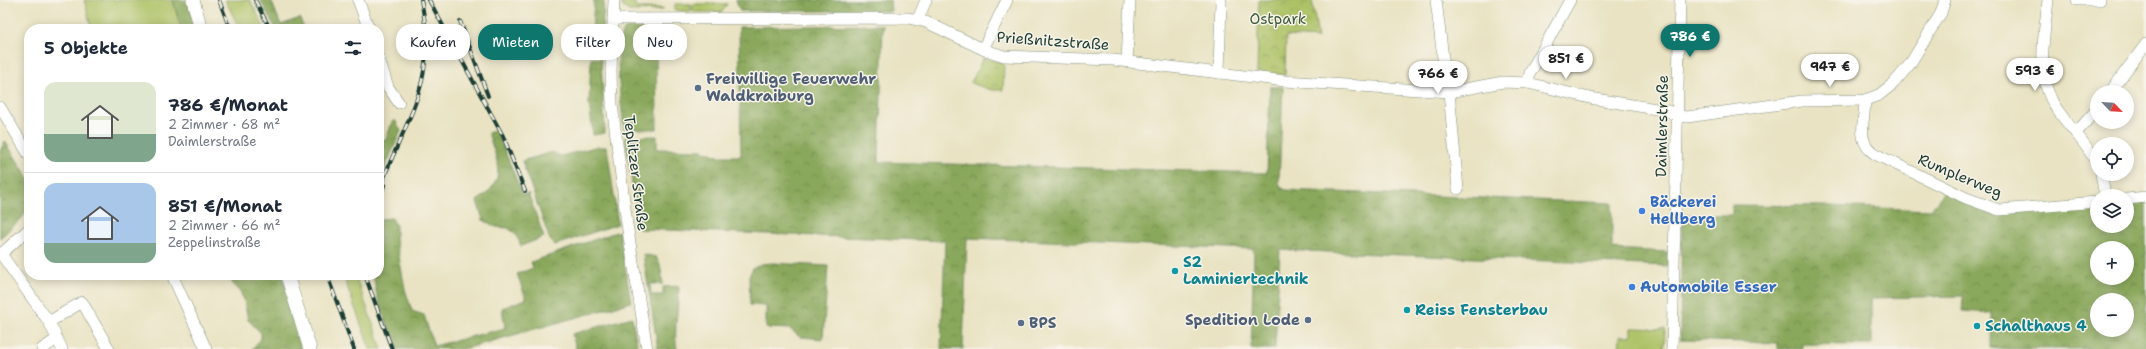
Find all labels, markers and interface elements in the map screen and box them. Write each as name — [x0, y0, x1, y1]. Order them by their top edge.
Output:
park label: Ostpark — [1250, 9, 1306, 29]
chip: Kaufen — [396, 24, 470, 60]
chip: Mieten — [478, 24, 553, 60]
chip: Filter — [561, 24, 625, 60]
chip: Neu — [633, 24, 687, 60]
pin: 786 € — [1662, 24, 1718, 58]
street label: Prießnitzstraße — [996, 27, 1110, 55]
text: 786 € — [1670, 28, 1710, 45]
text: 5 Objekte — [44, 37, 128, 59]
icon: filters — [342, 37, 364, 59]
pin: 851 € — [1538, 46, 1594, 80]
text: 851 € — [1548, 50, 1584, 67]
pin: 947 € — [1802, 54, 1858, 88]
text: 947 € — [1810, 58, 1850, 75]
pin: 593 € — [2007, 58, 2063, 92]
pin: 766 € — [1410, 61, 1466, 95]
text: 593 € — [2015, 62, 2055, 79]
text: 766 € — [1418, 65, 1458, 82]
place label: Freiwillige Feuerwehr Waldkraiburg — [706, 69, 876, 106]
street label: Daimlerstraße — [1651, 75, 1673, 177]
marker: Freiwillige Feuerwehr Waldkraiburg — [693, 83, 703, 93]
north arrow — [2090, 85, 2134, 129]
map controls — [2090, 85, 2134, 337]
text: 786 €/Monat — [168, 94, 288, 116]
icon: home — [76, 98, 124, 146]
street label: Teplitzer Straße — [619, 114, 653, 232]
text: 2 Zimmer · 68 m² — [168, 116, 280, 133]
text: Daimlerstraße — [168, 133, 257, 150]
button: locate — [2090, 137, 2134, 181]
street label: Rumplerweg — [1915, 149, 2005, 203]
button: layers — [2090, 189, 2134, 233]
place label: Bäckerei Hellberg — [1650, 192, 1716, 229]
text: 851 €/Monat — [168, 195, 282, 217]
icon: home — [76, 199, 124, 247]
marker: Bäckerei Hellberg — [1637, 206, 1647, 216]
text: 2 Zimmer · 66 m² — [168, 217, 280, 234]
text: Zeppelinstraße — [168, 234, 261, 251]
button: + — [2090, 241, 2134, 285]
place label: S2 Laminiertechnik — [1183, 252, 1309, 289]
marker: S2 Laminiertechnik — [1170, 266, 1180, 276]
place label: Automobile Esser — [1640, 277, 1777, 297]
marker: Automobile Esser — [1627, 282, 1637, 292]
button: − — [2090, 293, 2134, 337]
place label: Reiss Fensterbau — [1415, 300, 1548, 320]
marker: Reiss Fensterbau — [1402, 305, 1412, 315]
place label: Spedition Lode — [1185, 310, 1300, 330]
place label: BPS — [1029, 313, 1057, 333]
marker: Spedition Lode — [1303, 315, 1313, 325]
place label: Schalthaus 4 — [1985, 316, 2087, 336]
marker: BPS — [1016, 318, 1026, 328]
marker: Schalthaus 4 — [1972, 321, 1982, 331]

